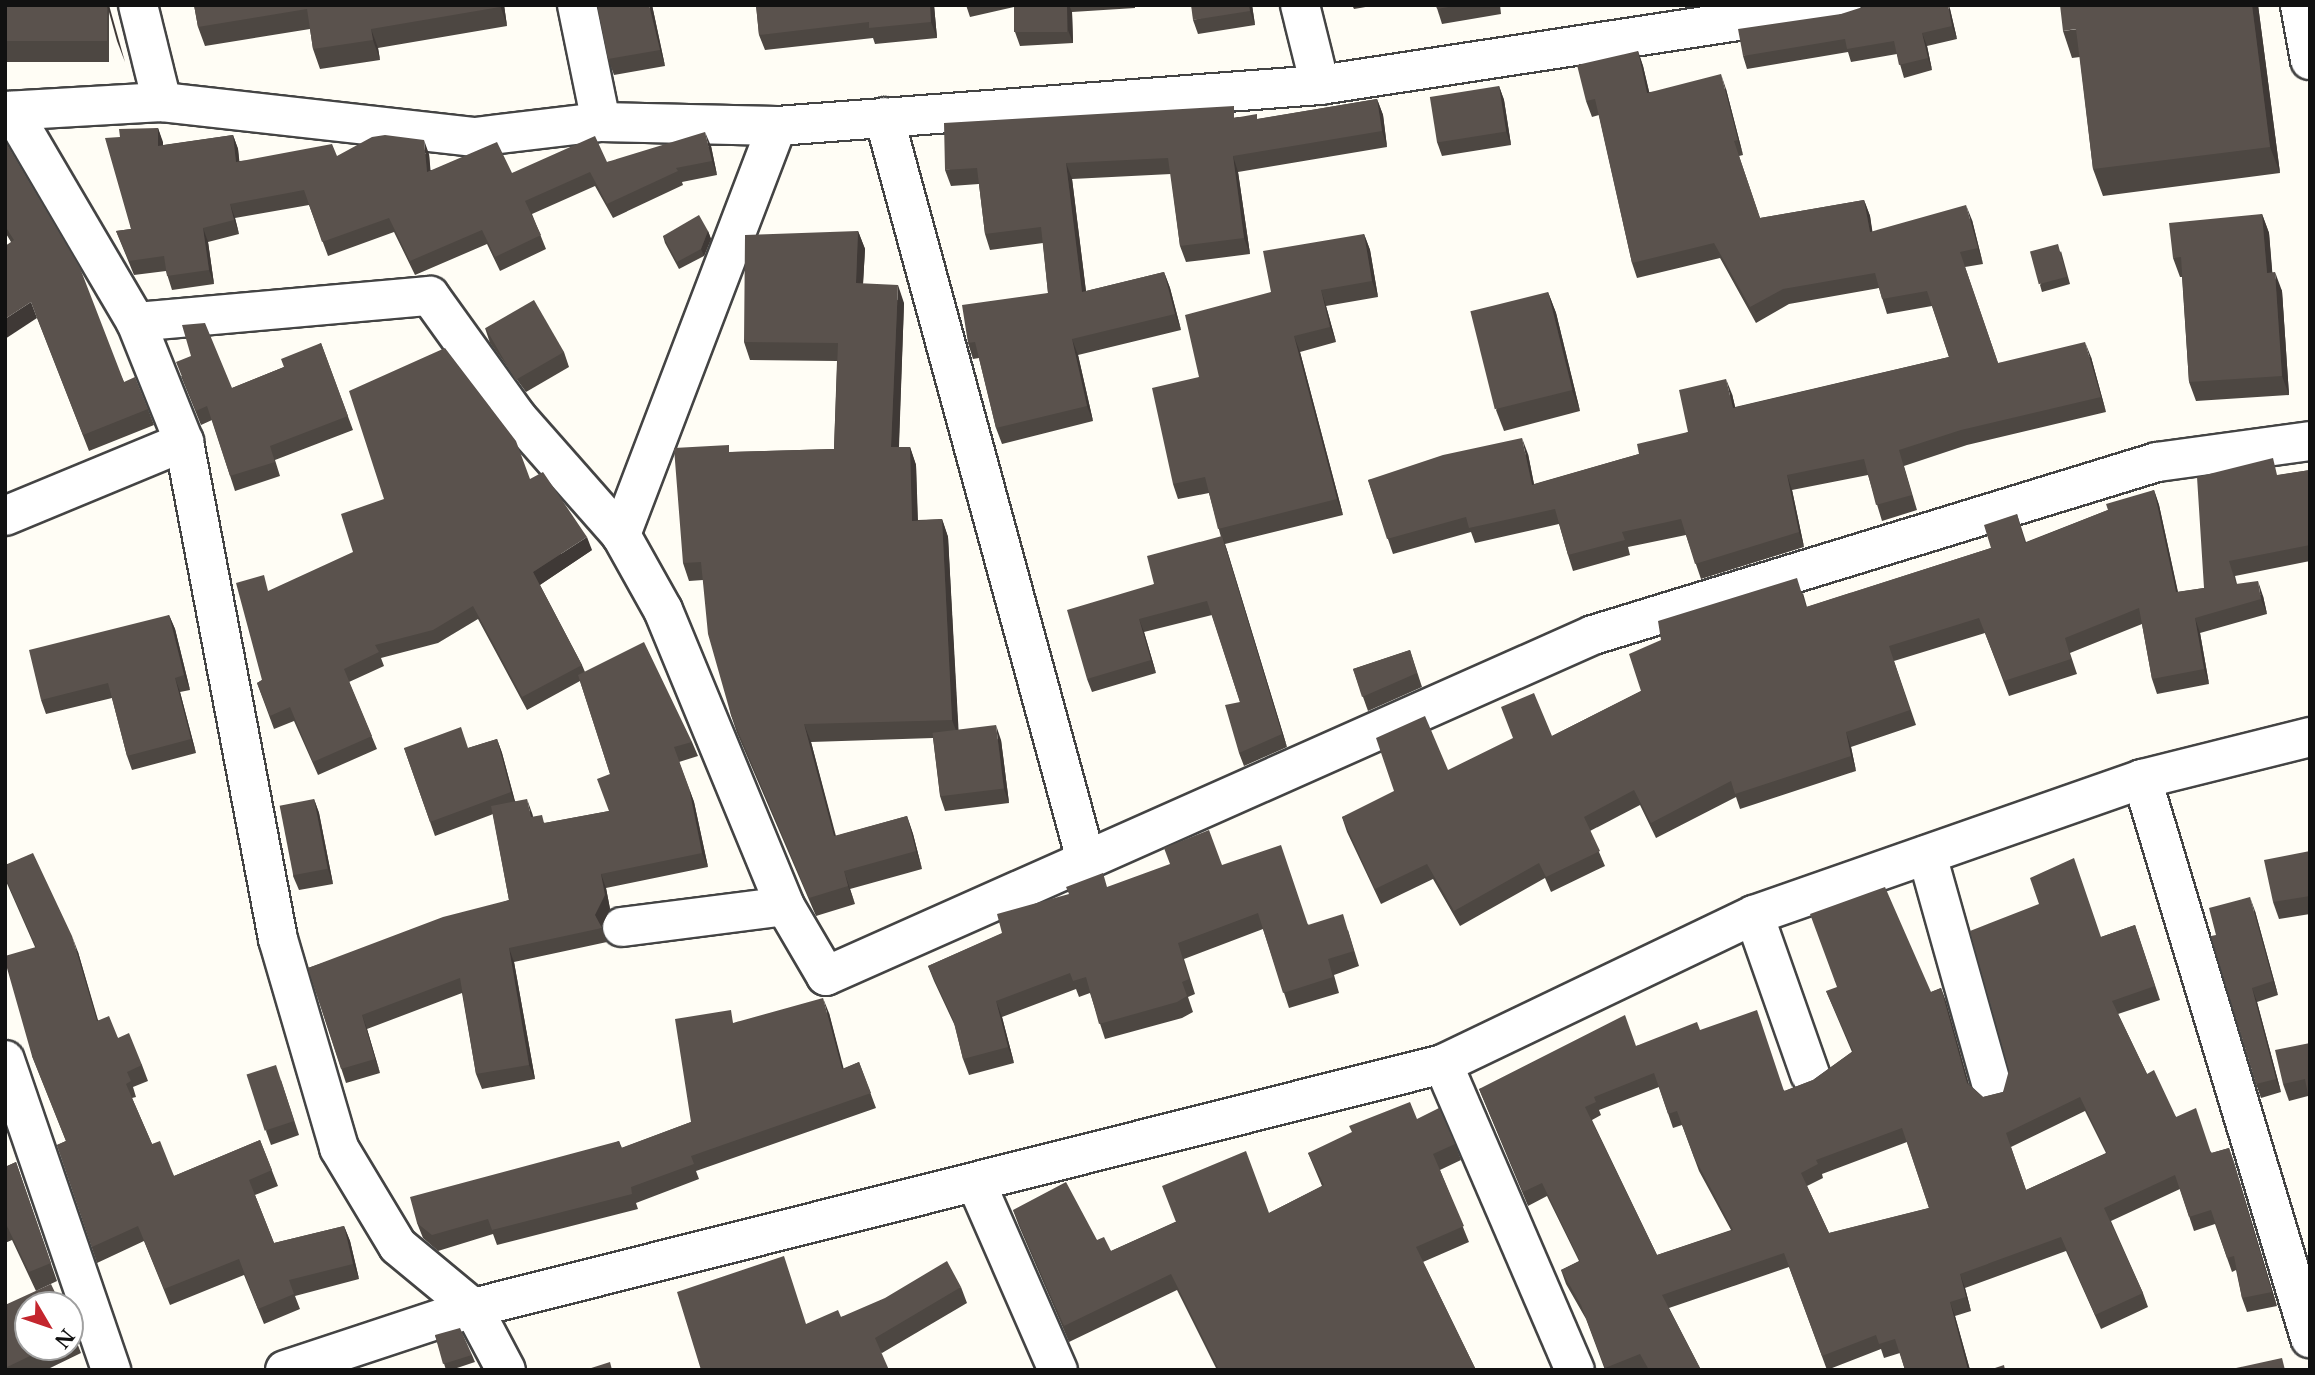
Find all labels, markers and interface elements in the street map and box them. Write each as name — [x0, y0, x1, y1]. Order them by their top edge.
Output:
north arrow — [14, 1291, 84, 1361]
text: N — [50, 1324, 79, 1352]

